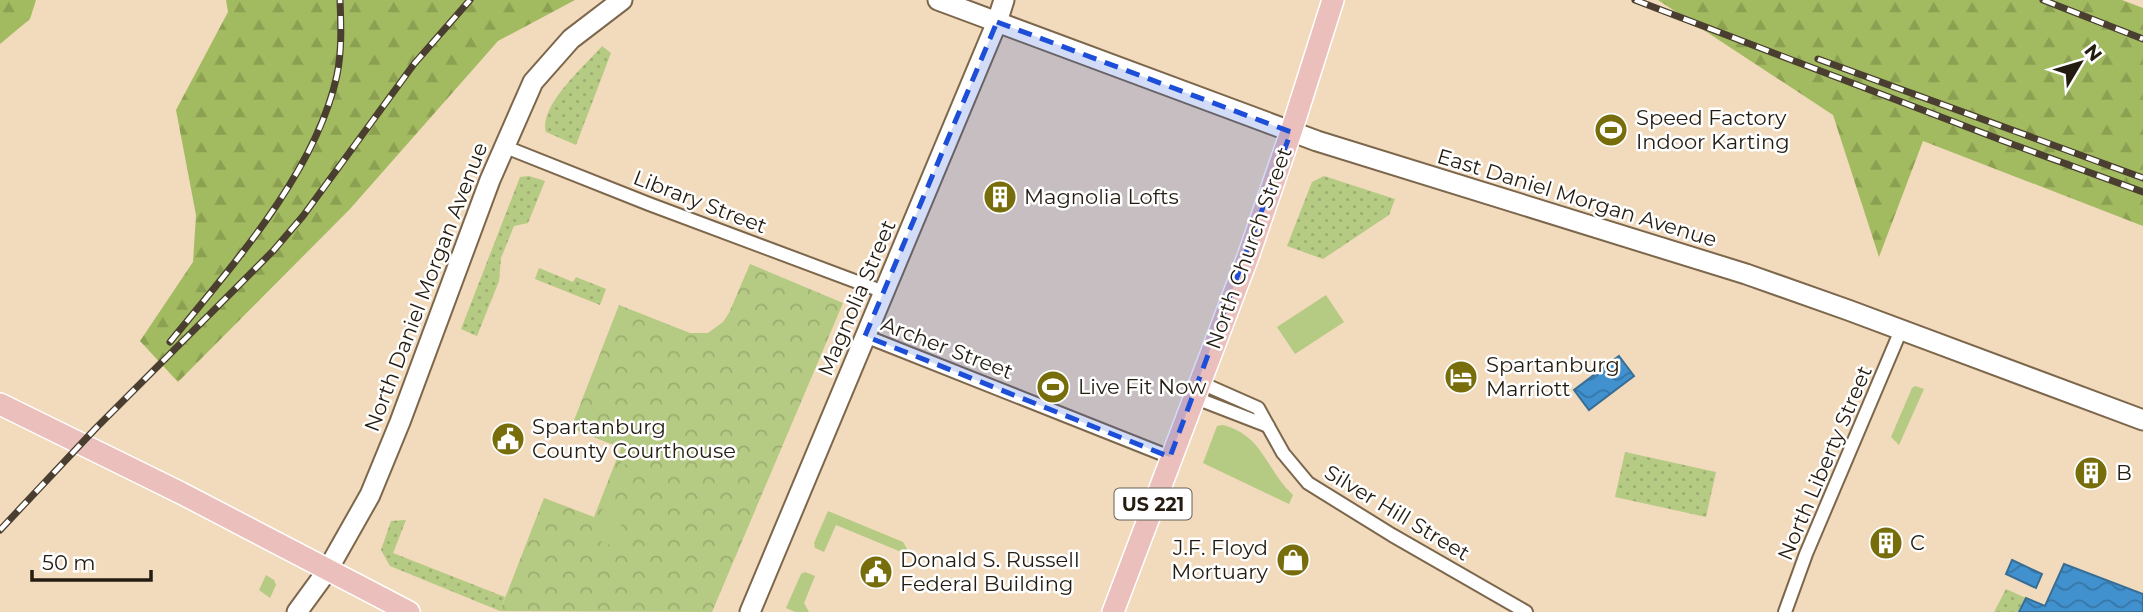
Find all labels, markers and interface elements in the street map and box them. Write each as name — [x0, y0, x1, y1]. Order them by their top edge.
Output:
north arrow — [2045, 28, 2115, 98]
text: N — [2079, 40, 2107, 66]
place label: Speed Factory Indoor Karting — [1636, 105, 1790, 154]
sports icon: Speed Factory Indoor Karting — [1592, 111, 1630, 149]
street label: North Daniel Morgan Avenue — [359, 139, 492, 435]
street label: North Church Street — [1200, 143, 1297, 352]
street label: East Daniel Morgan Avenue — [1434, 143, 1720, 252]
street label: Library Street — [630, 165, 770, 238]
building icon: Magnolia Lofts — [981, 178, 1019, 216]
place label: Magnolia Lofts — [1024, 184, 1179, 209]
street label: Magnolia Street — [812, 216, 901, 379]
street label: Archer Street — [878, 311, 1017, 384]
place label: Spartanburg Marriott — [1486, 352, 1620, 401]
hotel icon: Spartanburg Marriott — [1442, 358, 1480, 396]
street label: North Liberty Street — [1772, 362, 1877, 564]
sports icon: Live Fit Now — [1034, 368, 1072, 406]
place label: Live Fit Now — [1078, 374, 1207, 399]
place label: Spartanburg County Courthouse — [532, 414, 736, 463]
public building icon: Spartanburg County Courthouse — [489, 420, 527, 458]
building icon: B — [2072, 454, 2110, 492]
street label: Silver Hill Street — [1320, 459, 1474, 566]
place label: B — [2116, 460, 2132, 485]
road number: US 221 — [1114, 489, 1192, 520]
building icon: C — [1867, 524, 1905, 562]
place label: C — [1910, 530, 1925, 555]
place label: J.F. Floyd Mortuary — [1171, 535, 1269, 584]
scale bar — [32, 538, 150, 582]
shop icon: J.F. Floyd Mortuary — [1274, 541, 1312, 579]
place label: Donald S. Russell Federal Building — [900, 547, 1080, 596]
text: 50 m — [42, 550, 96, 575]
public building icon: Donald S. Russell Federal Building — [857, 553, 895, 591]

